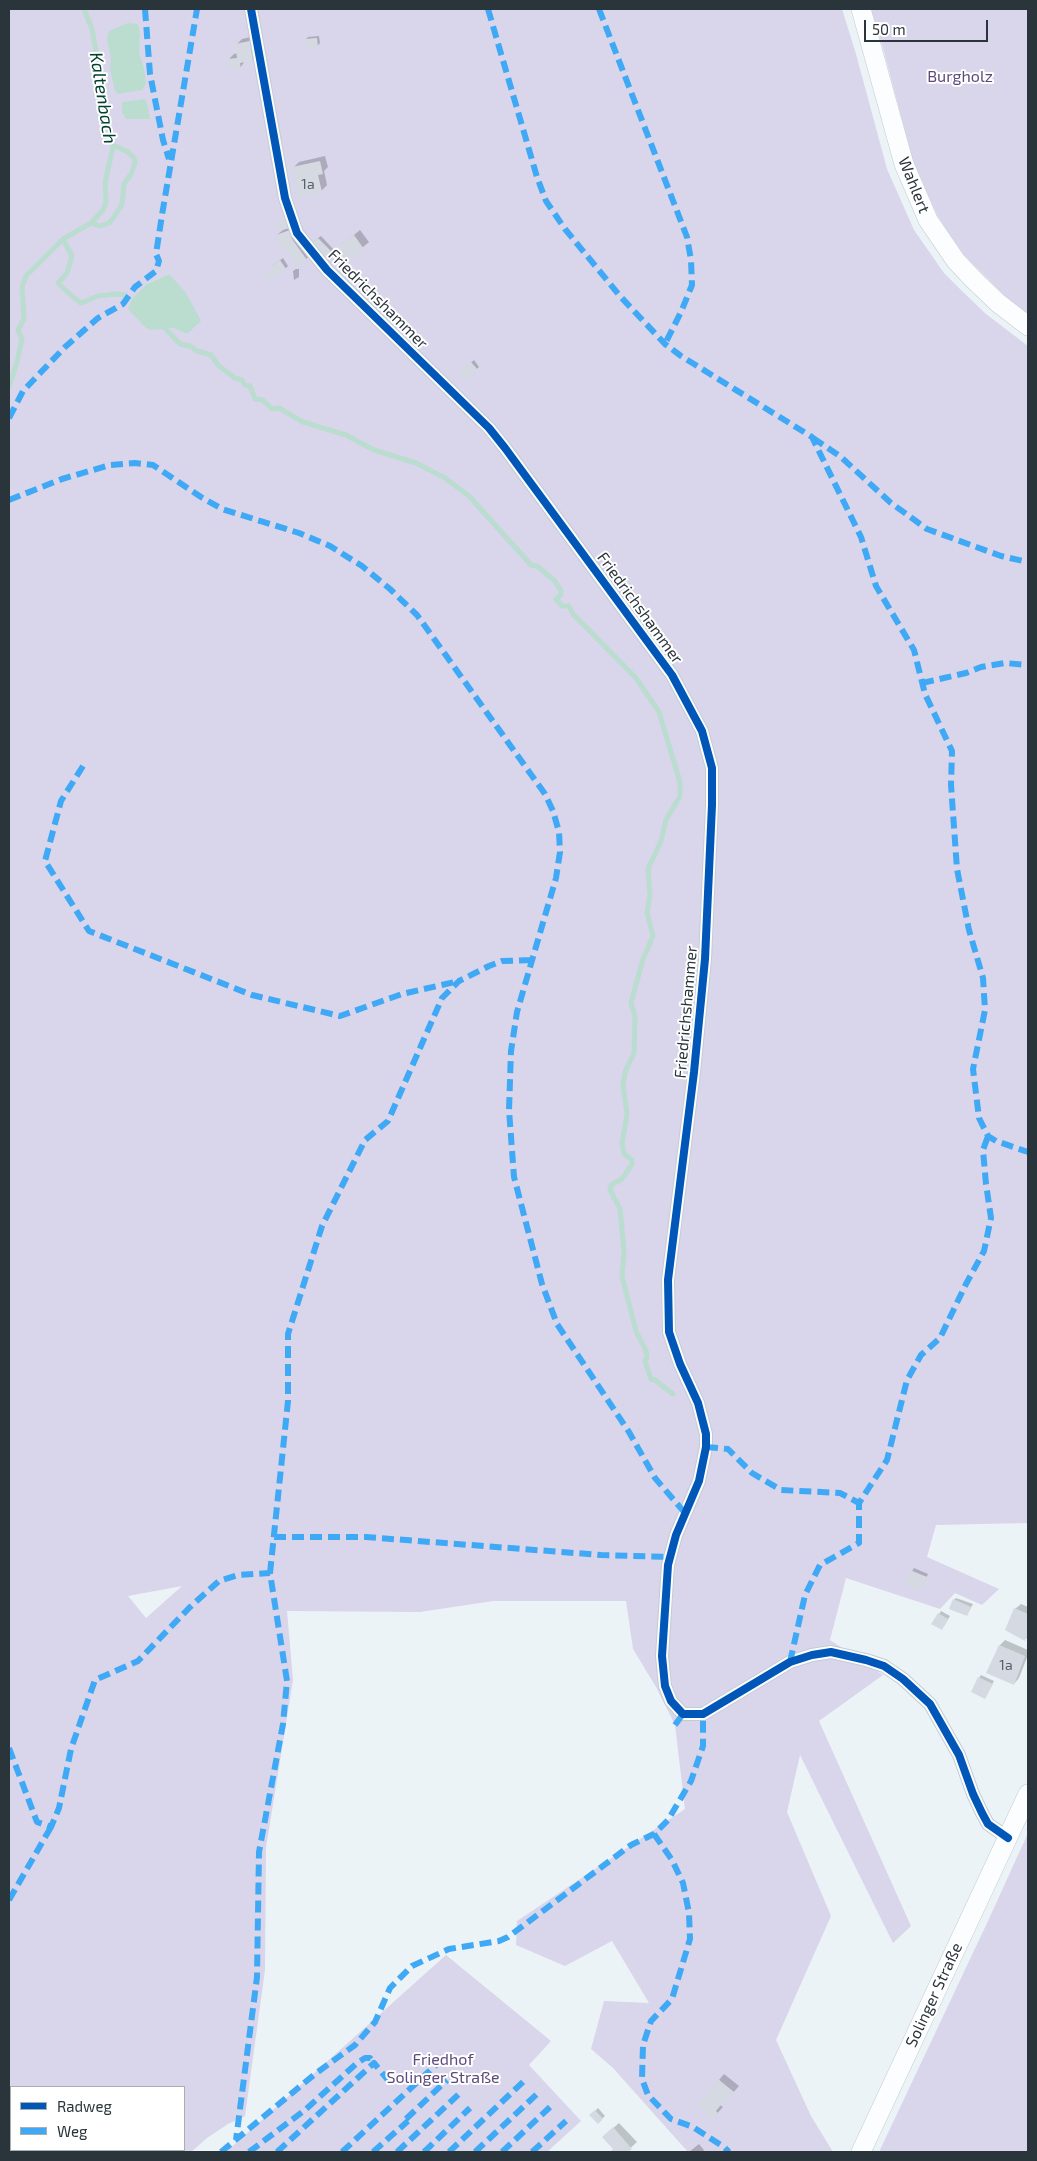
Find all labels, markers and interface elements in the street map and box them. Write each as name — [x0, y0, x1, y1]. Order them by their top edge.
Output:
scale bar — [867, 10, 991, 42]
text: 50 m — [872, 20, 906, 38]
water label: Kaltenbach — [85, 51, 121, 145]
park label: Burgholz — [927, 67, 993, 87]
street label: Wahlert — [894, 154, 934, 216]
house number: 1a — [301, 176, 315, 192]
street label: Friedrichshammer — [324, 245, 432, 353]
street label: Friedrichshammer — [593, 548, 687, 668]
street label: Friedrichshammer — [671, 945, 701, 1079]
house number: 1a — [999, 1657, 1013, 1673]
street label: Solinger Straße — [901, 1940, 967, 2050]
park label: Friedhof Solinger Straße — [386, 2050, 500, 2088]
legend — [10, 2086, 185, 2151]
text: Radweg — [57, 2097, 112, 2115]
text: Weg — [57, 2122, 87, 2140]

